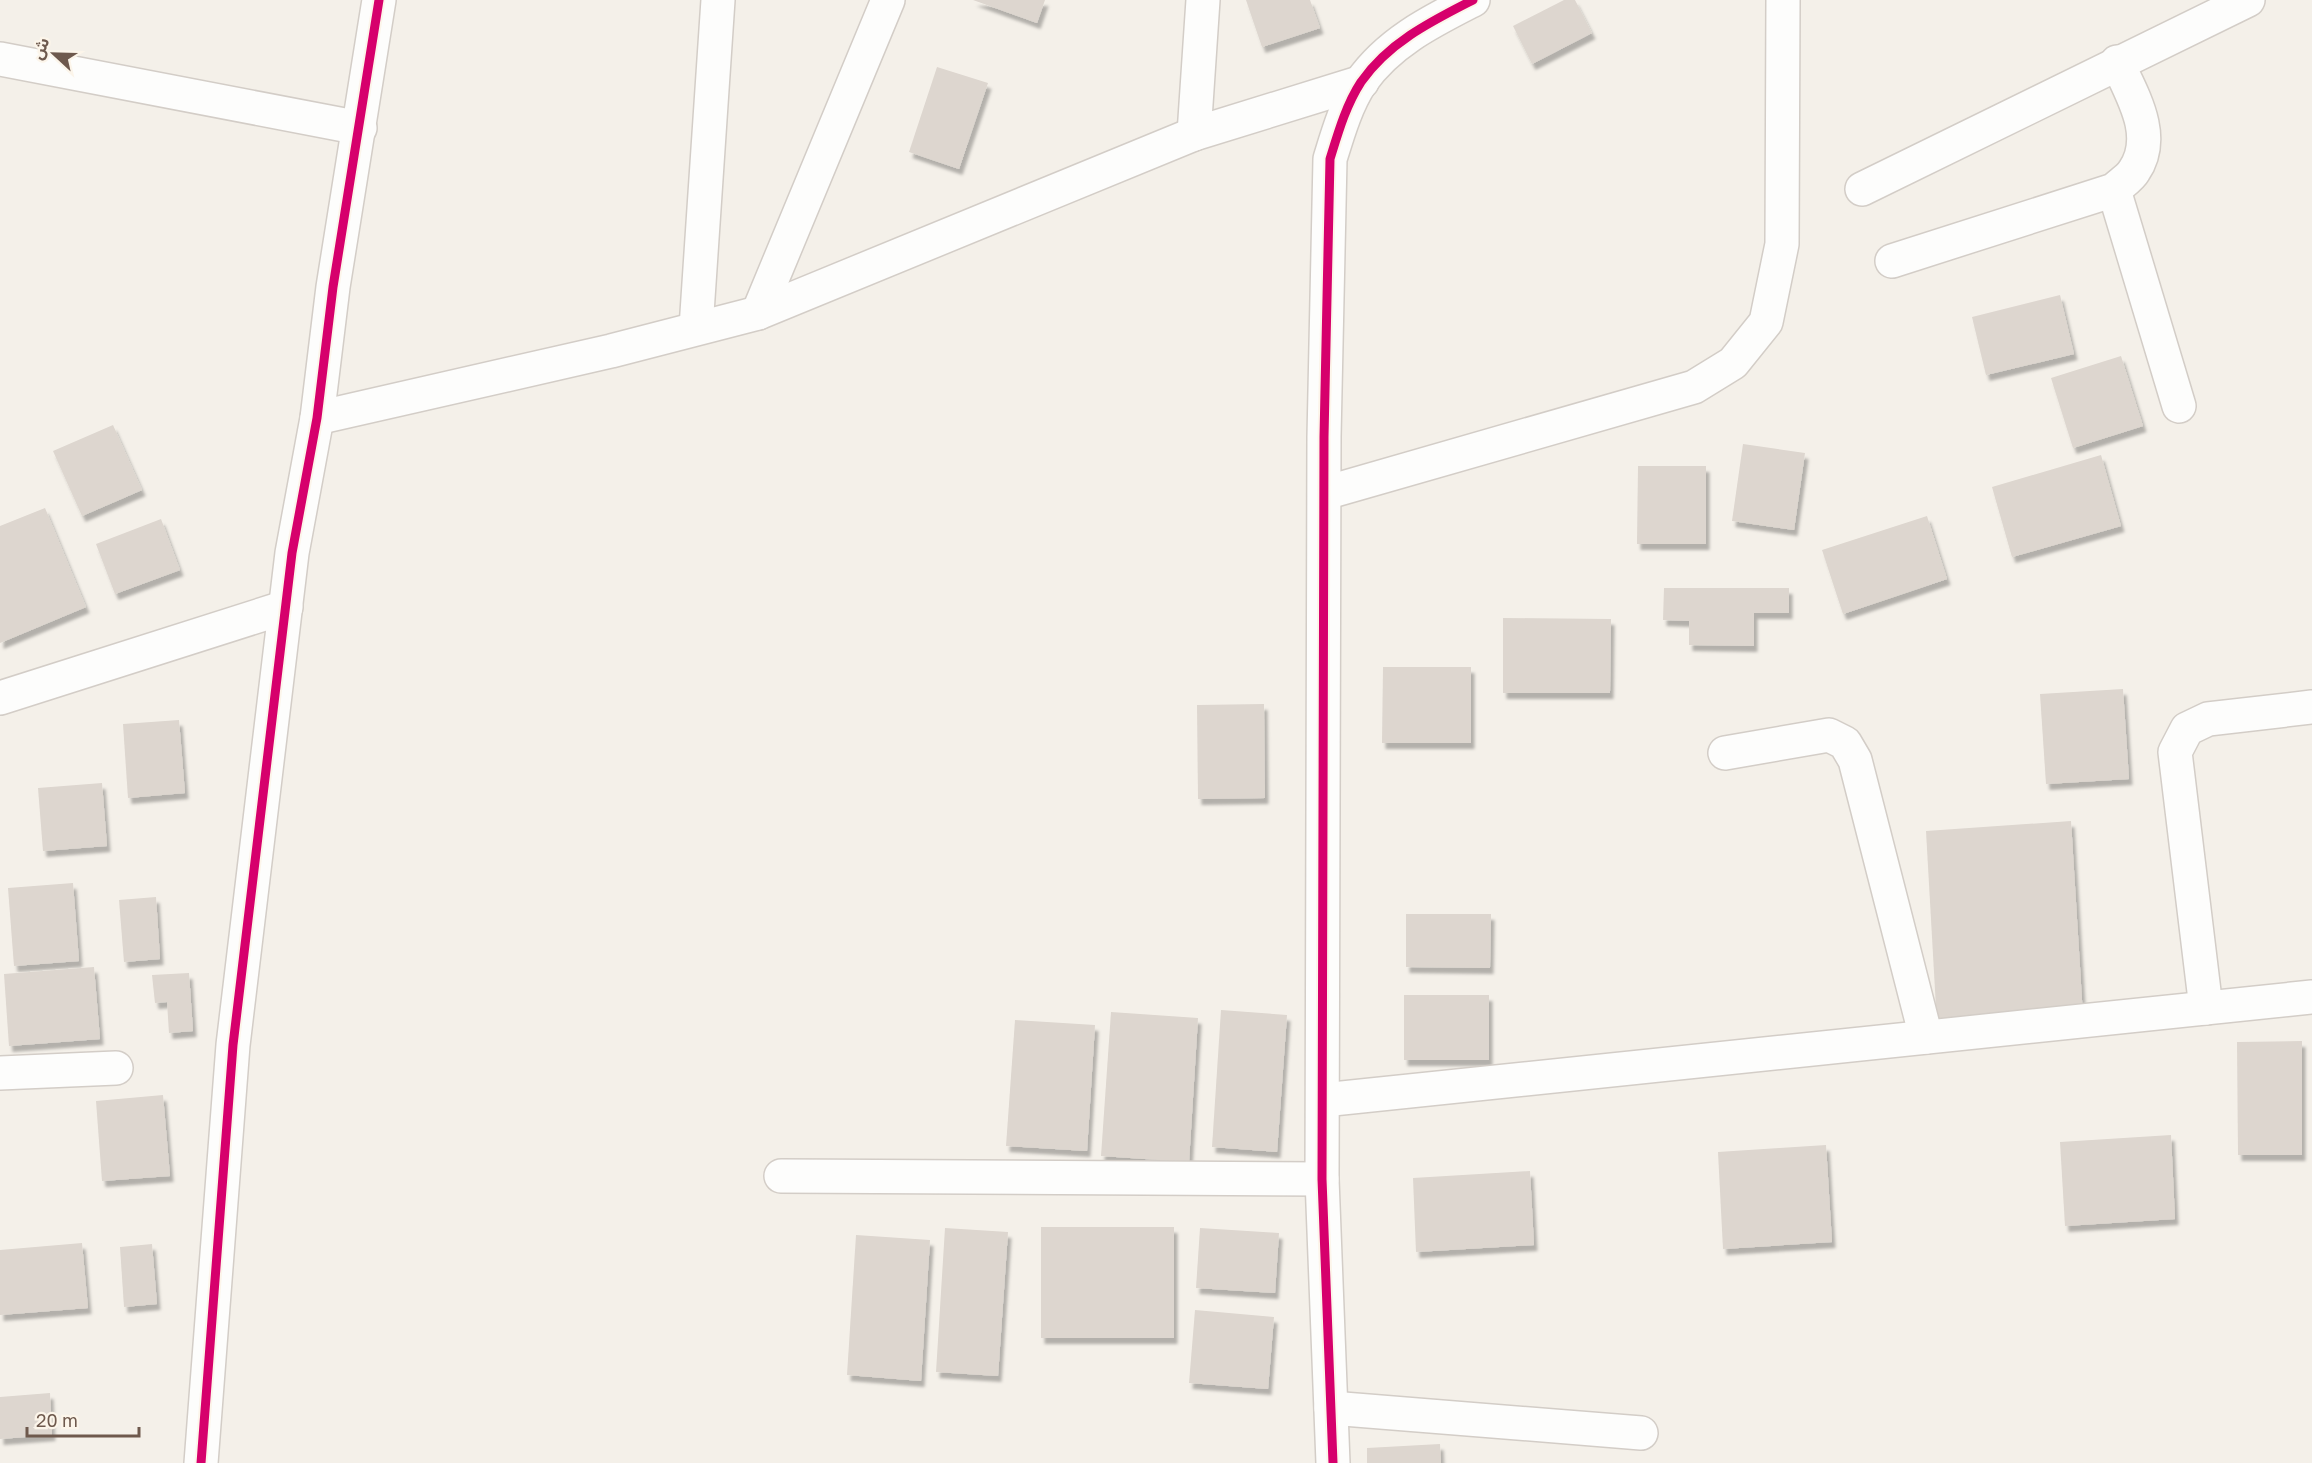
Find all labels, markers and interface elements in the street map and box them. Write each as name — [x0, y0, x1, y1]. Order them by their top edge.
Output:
north arrow — [24, 24, 84, 84]
text: ش — [27, 34, 53, 62]
scale bar — [27, 1400, 140, 1438]
text: 20 m — [36, 1409, 78, 1431]

